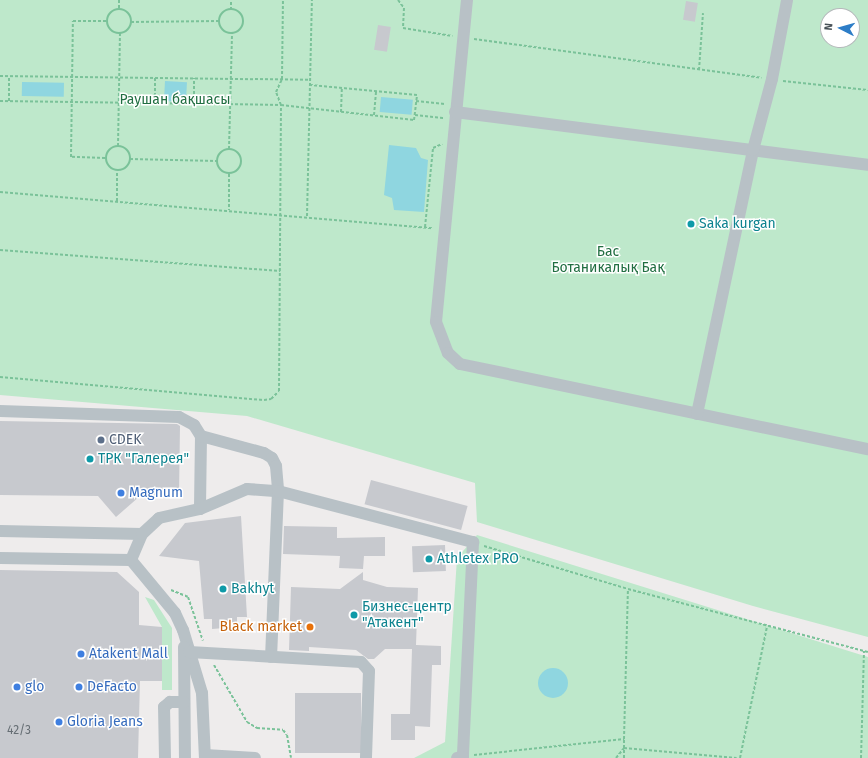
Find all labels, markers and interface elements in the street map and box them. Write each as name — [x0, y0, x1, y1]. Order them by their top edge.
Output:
north arrow — [820, 8, 860, 48]
text: N — [822, 22, 835, 31]
park label: Раушан бақшасы — [119, 92, 231, 108]
place label: Saka kurgan — [699, 216, 776, 232]
marker: Saka kurgan — [686, 219, 696, 229]
park label: Бас Ботаникалық Бақ — [552, 244, 664, 276]
place label: CDEK — [109, 432, 142, 448]
marker: CDEK — [96, 435, 106, 445]
place label: ТРК "Галерея" — [98, 451, 189, 467]
marker: ТРК "Галерея" — [85, 454, 95, 464]
place label: Magnum — [129, 485, 183, 501]
marker: Magnum — [116, 488, 126, 498]
place label: Athletex PRO — [437, 551, 519, 567]
marker: Athletex PRO — [424, 554, 434, 564]
place label: Bakhyt — [231, 581, 274, 597]
marker: Bakhyt — [218, 584, 228, 594]
place label: Бизнес-центр "Атакент" — [362, 599, 452, 632]
marker: Бизнес-центр "Атакент" — [349, 610, 359, 620]
place label: Black market — [220, 619, 302, 635]
marker: Black market — [305, 622, 315, 632]
place label: Atakent Mall — [89, 646, 168, 662]
marker: Atakent Mall — [76, 649, 86, 659]
place label: glo — [25, 679, 44, 695]
place label: DeFacto — [87, 679, 137, 695]
marker: glo — [12, 682, 22, 692]
marker: DeFacto — [74, 682, 84, 692]
place label: Gloria Jeans — [67, 714, 143, 730]
marker: Gloria Jeans — [54, 717, 64, 727]
house number: 42/3 — [7, 724, 31, 738]

